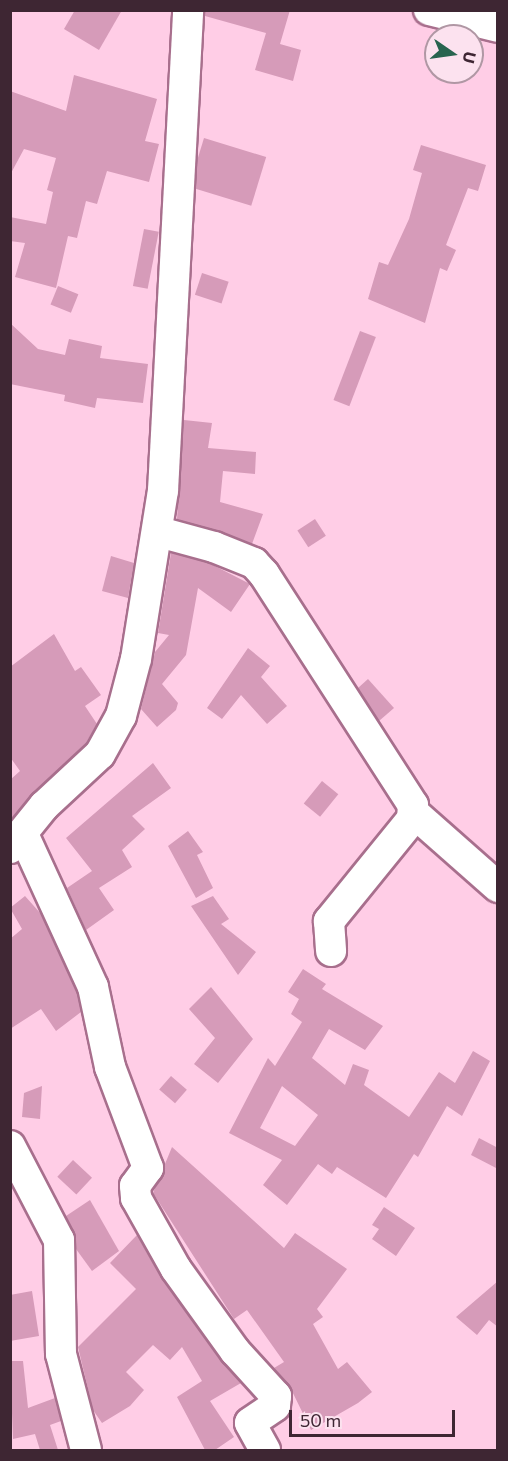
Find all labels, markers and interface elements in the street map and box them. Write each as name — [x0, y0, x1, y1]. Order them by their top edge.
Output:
north arrow — [424, 24, 484, 84]
text: U — [460, 50, 481, 66]
scale bar — [292, 1398, 458, 1436]
text: 50 m — [300, 1409, 341, 1431]

